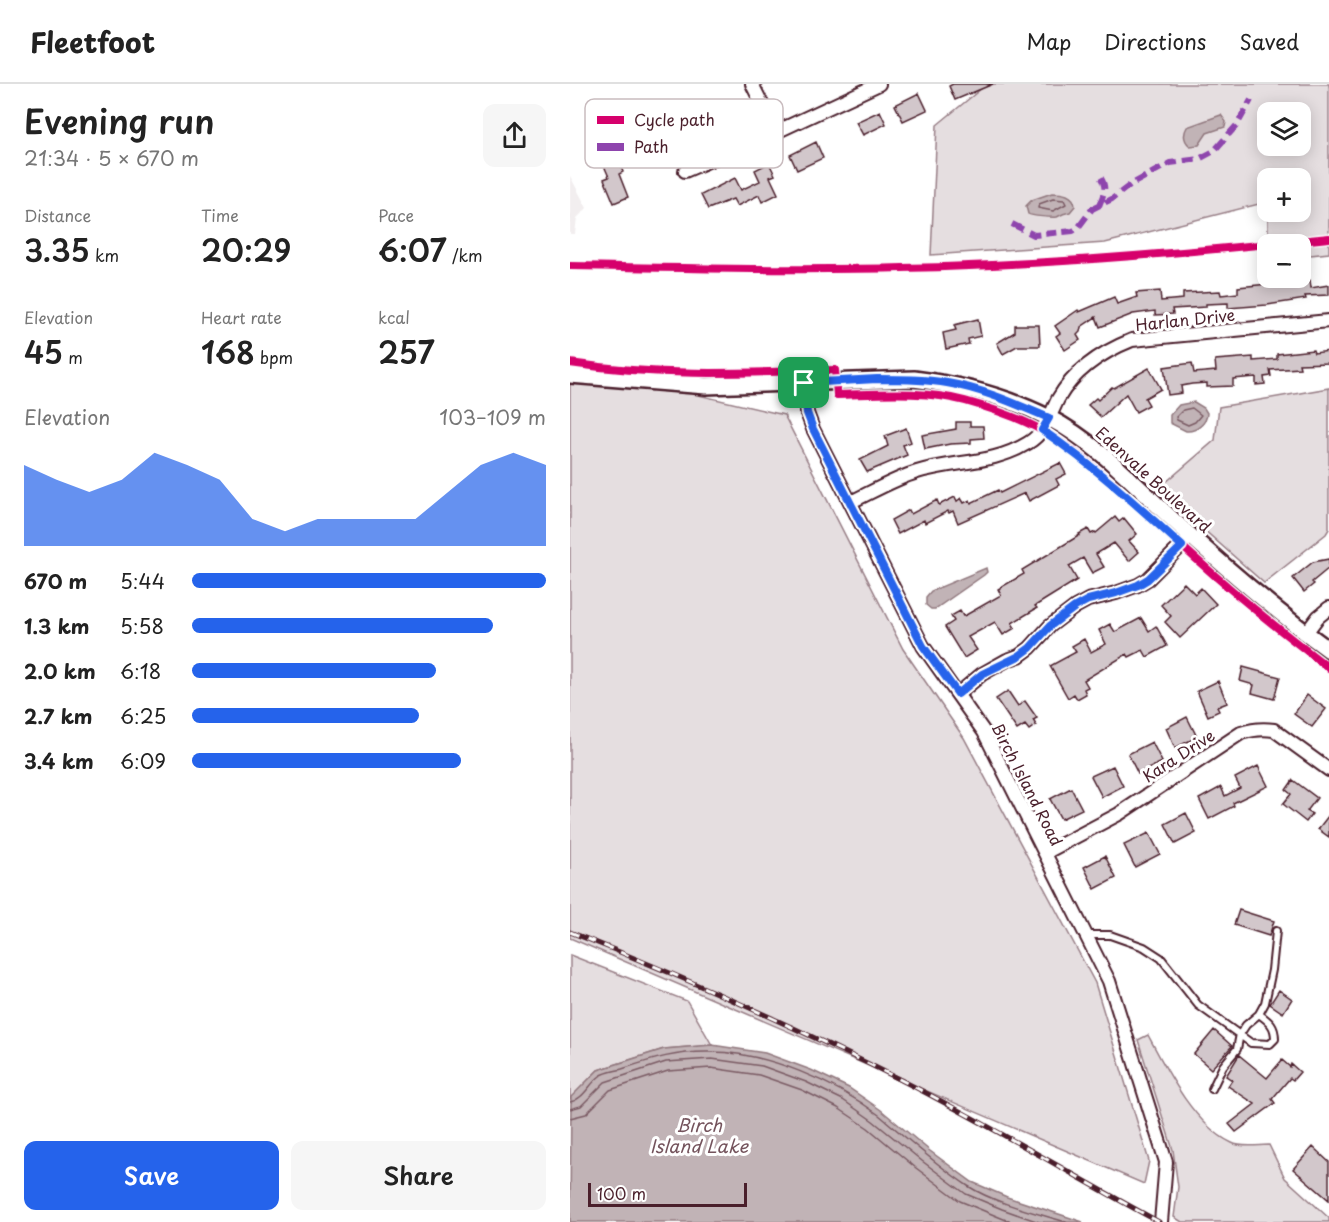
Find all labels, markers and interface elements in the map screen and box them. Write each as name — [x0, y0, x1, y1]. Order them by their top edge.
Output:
text: Fleetfoot — [30, 20, 155, 63]
text: Map — [1026, 25, 1071, 57]
text: Directions — [1104, 25, 1206, 57]
text: Saved — [1239, 25, 1299, 57]
text: Evening run — [24, 95, 215, 145]
legend — [585, 99, 783, 168]
map controls — [1257, 102, 1311, 288]
button: layers — [1257, 102, 1311, 156]
button: share — [483, 104, 546, 167]
text: Cycle path — [634, 107, 715, 131]
text: Path — [634, 134, 669, 158]
text: 21:34 · 5 × 670 m — [24, 143, 199, 173]
button: + — [1257, 168, 1311, 222]
text: Distance — [24, 203, 91, 227]
text: Time — [201, 203, 239, 227]
text: Pace — [378, 203, 414, 227]
text: 3.35 — [24, 227, 90, 272]
text: 20:29 — [201, 227, 291, 272]
text: 6:07 — [378, 227, 447, 272]
button: − — [1257, 234, 1311, 288]
text: km — [90, 243, 119, 267]
text: /km — [447, 243, 483, 267]
street label: Harlan Drive — [1134, 302, 1236, 336]
text: Elevation — [24, 305, 93, 329]
text: Heart rate — [201, 305, 282, 329]
text: kcal — [378, 305, 410, 329]
text: 45 — [24, 329, 63, 374]
text: 168 — [201, 329, 255, 374]
text: 257 — [378, 329, 435, 374]
text: m — [63, 345, 83, 369]
text: bpm — [255, 345, 293, 369]
pin — [778, 357, 829, 408]
icon: arrive — [787, 366, 820, 399]
text: Elevation — [24, 402, 110, 432]
text: 103–109 m — [439, 402, 546, 432]
street label: Edenvale Boulevard — [1091, 420, 1217, 538]
text: 670 m — [24, 566, 87, 596]
text: 5:44 — [120, 566, 165, 596]
text: 1.3 km — [24, 611, 90, 641]
text: 5:58 — [120, 611, 164, 641]
text: 2.0 km — [24, 656, 96, 686]
text: 6:18 — [120, 656, 161, 686]
text: 2.7 km — [24, 701, 92, 731]
text: 6:25 — [120, 701, 166, 731]
street label: Birch Island Road — [987, 718, 1069, 850]
street label: Kara Drive — [1137, 722, 1219, 787]
text: 3.4 km — [24, 746, 94, 776]
text: 6:09 — [120, 746, 166, 776]
water label: Birch Island Lake — [650, 1111, 750, 1159]
button: Save — [24, 1141, 279, 1210]
button: Share — [291, 1141, 546, 1210]
scale bar — [588, 1180, 747, 1208]
text: 100 m — [597, 1181, 646, 1205]

